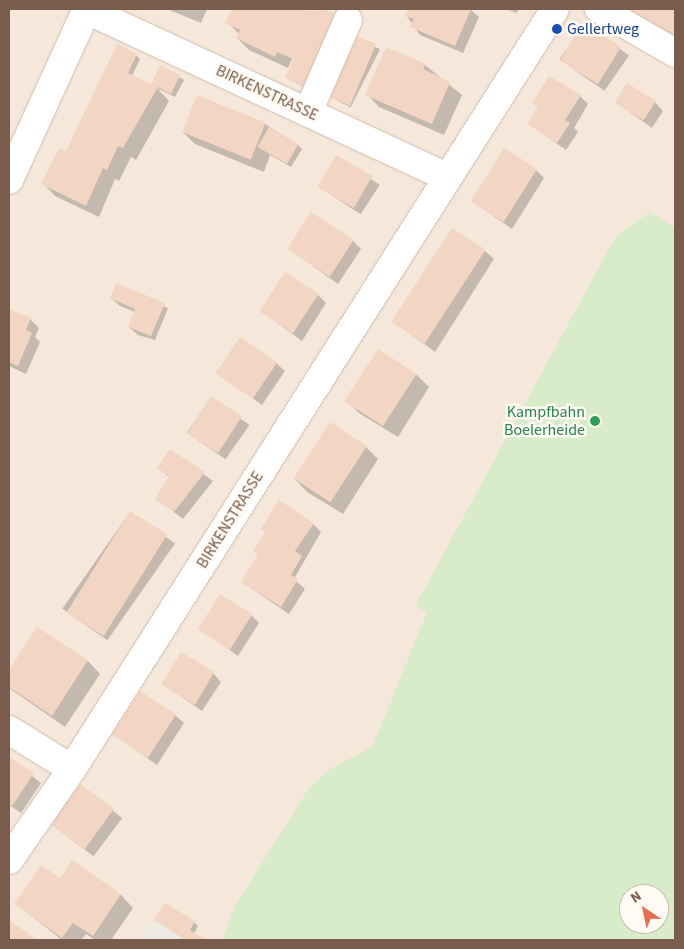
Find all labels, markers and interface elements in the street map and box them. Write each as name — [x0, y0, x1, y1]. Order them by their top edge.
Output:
place label: Gellertweg — [567, 19, 639, 39]
marker: Gellertweg — [551, 23, 563, 35]
street label: BIRKENSTRASSE — [213, 61, 321, 125]
place label: Kampfbahn Boelerheide — [504, 402, 585, 440]
marker: Kampfbahn Boelerheide — [589, 415, 601, 427]
street label: BIRKENSTRASSE — [193, 468, 267, 572]
north arrow — [619, 884, 669, 934]
text: N — [627, 886, 646, 908]

